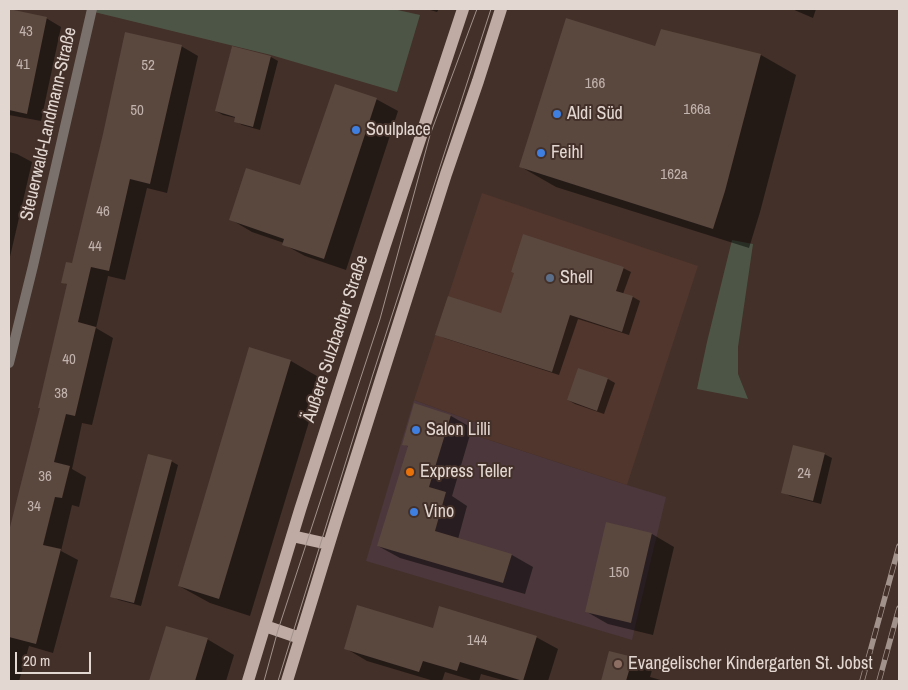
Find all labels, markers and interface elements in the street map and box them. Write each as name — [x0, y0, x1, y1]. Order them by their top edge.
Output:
house number: 43 — [19, 23, 33, 41]
street label: Steuerwald-Landmann-Straße — [16, 25, 82, 223]
house number: 41 — [16, 56, 30, 74]
house number: 52 — [141, 57, 155, 75]
house number: 166 — [585, 75, 605, 93]
house number: 166a — [683, 101, 711, 119]
house number: 50 — [130, 102, 144, 120]
place label: Aldi Süd — [567, 103, 623, 125]
marker: Aldi Süd — [551, 108, 563, 120]
place label: Soulplace — [366, 119, 431, 141]
marker: Soulplace — [350, 124, 362, 136]
place label: Feihl — [551, 142, 583, 164]
marker: Feihl — [535, 147, 547, 159]
house number: 162a — [660, 166, 688, 184]
house number: 46 — [96, 203, 110, 221]
house number: 44 — [88, 238, 102, 256]
street label: Äußere Sulzbacher Straße — [299, 253, 373, 425]
place label: Shell — [560, 267, 593, 289]
marker: Shell — [544, 272, 556, 284]
house number: 40 — [62, 351, 76, 369]
house number: 38 — [54, 385, 68, 403]
place label: Salon Lilli — [426, 419, 491, 441]
marker: Salon Lilli — [410, 424, 422, 436]
place label: Express Teller — [420, 461, 513, 483]
house number: 24 — [797, 465, 811, 483]
marker: Express Teller — [404, 466, 416, 478]
house number: 36 — [38, 468, 52, 486]
house number: 34 — [27, 498, 41, 516]
place label: Vino — [424, 501, 454, 523]
marker: Vino — [408, 506, 420, 518]
house number: 150 — [609, 564, 629, 582]
house number: 144 — [467, 632, 487, 650]
scale bar — [18, 642, 94, 674]
text: 20 m — [23, 650, 50, 671]
place label: Evangelischer Kindergarten St. Jobst — [628, 653, 873, 675]
marker: Evangelischer Kindergarten St. Jobst — [612, 658, 624, 670]

